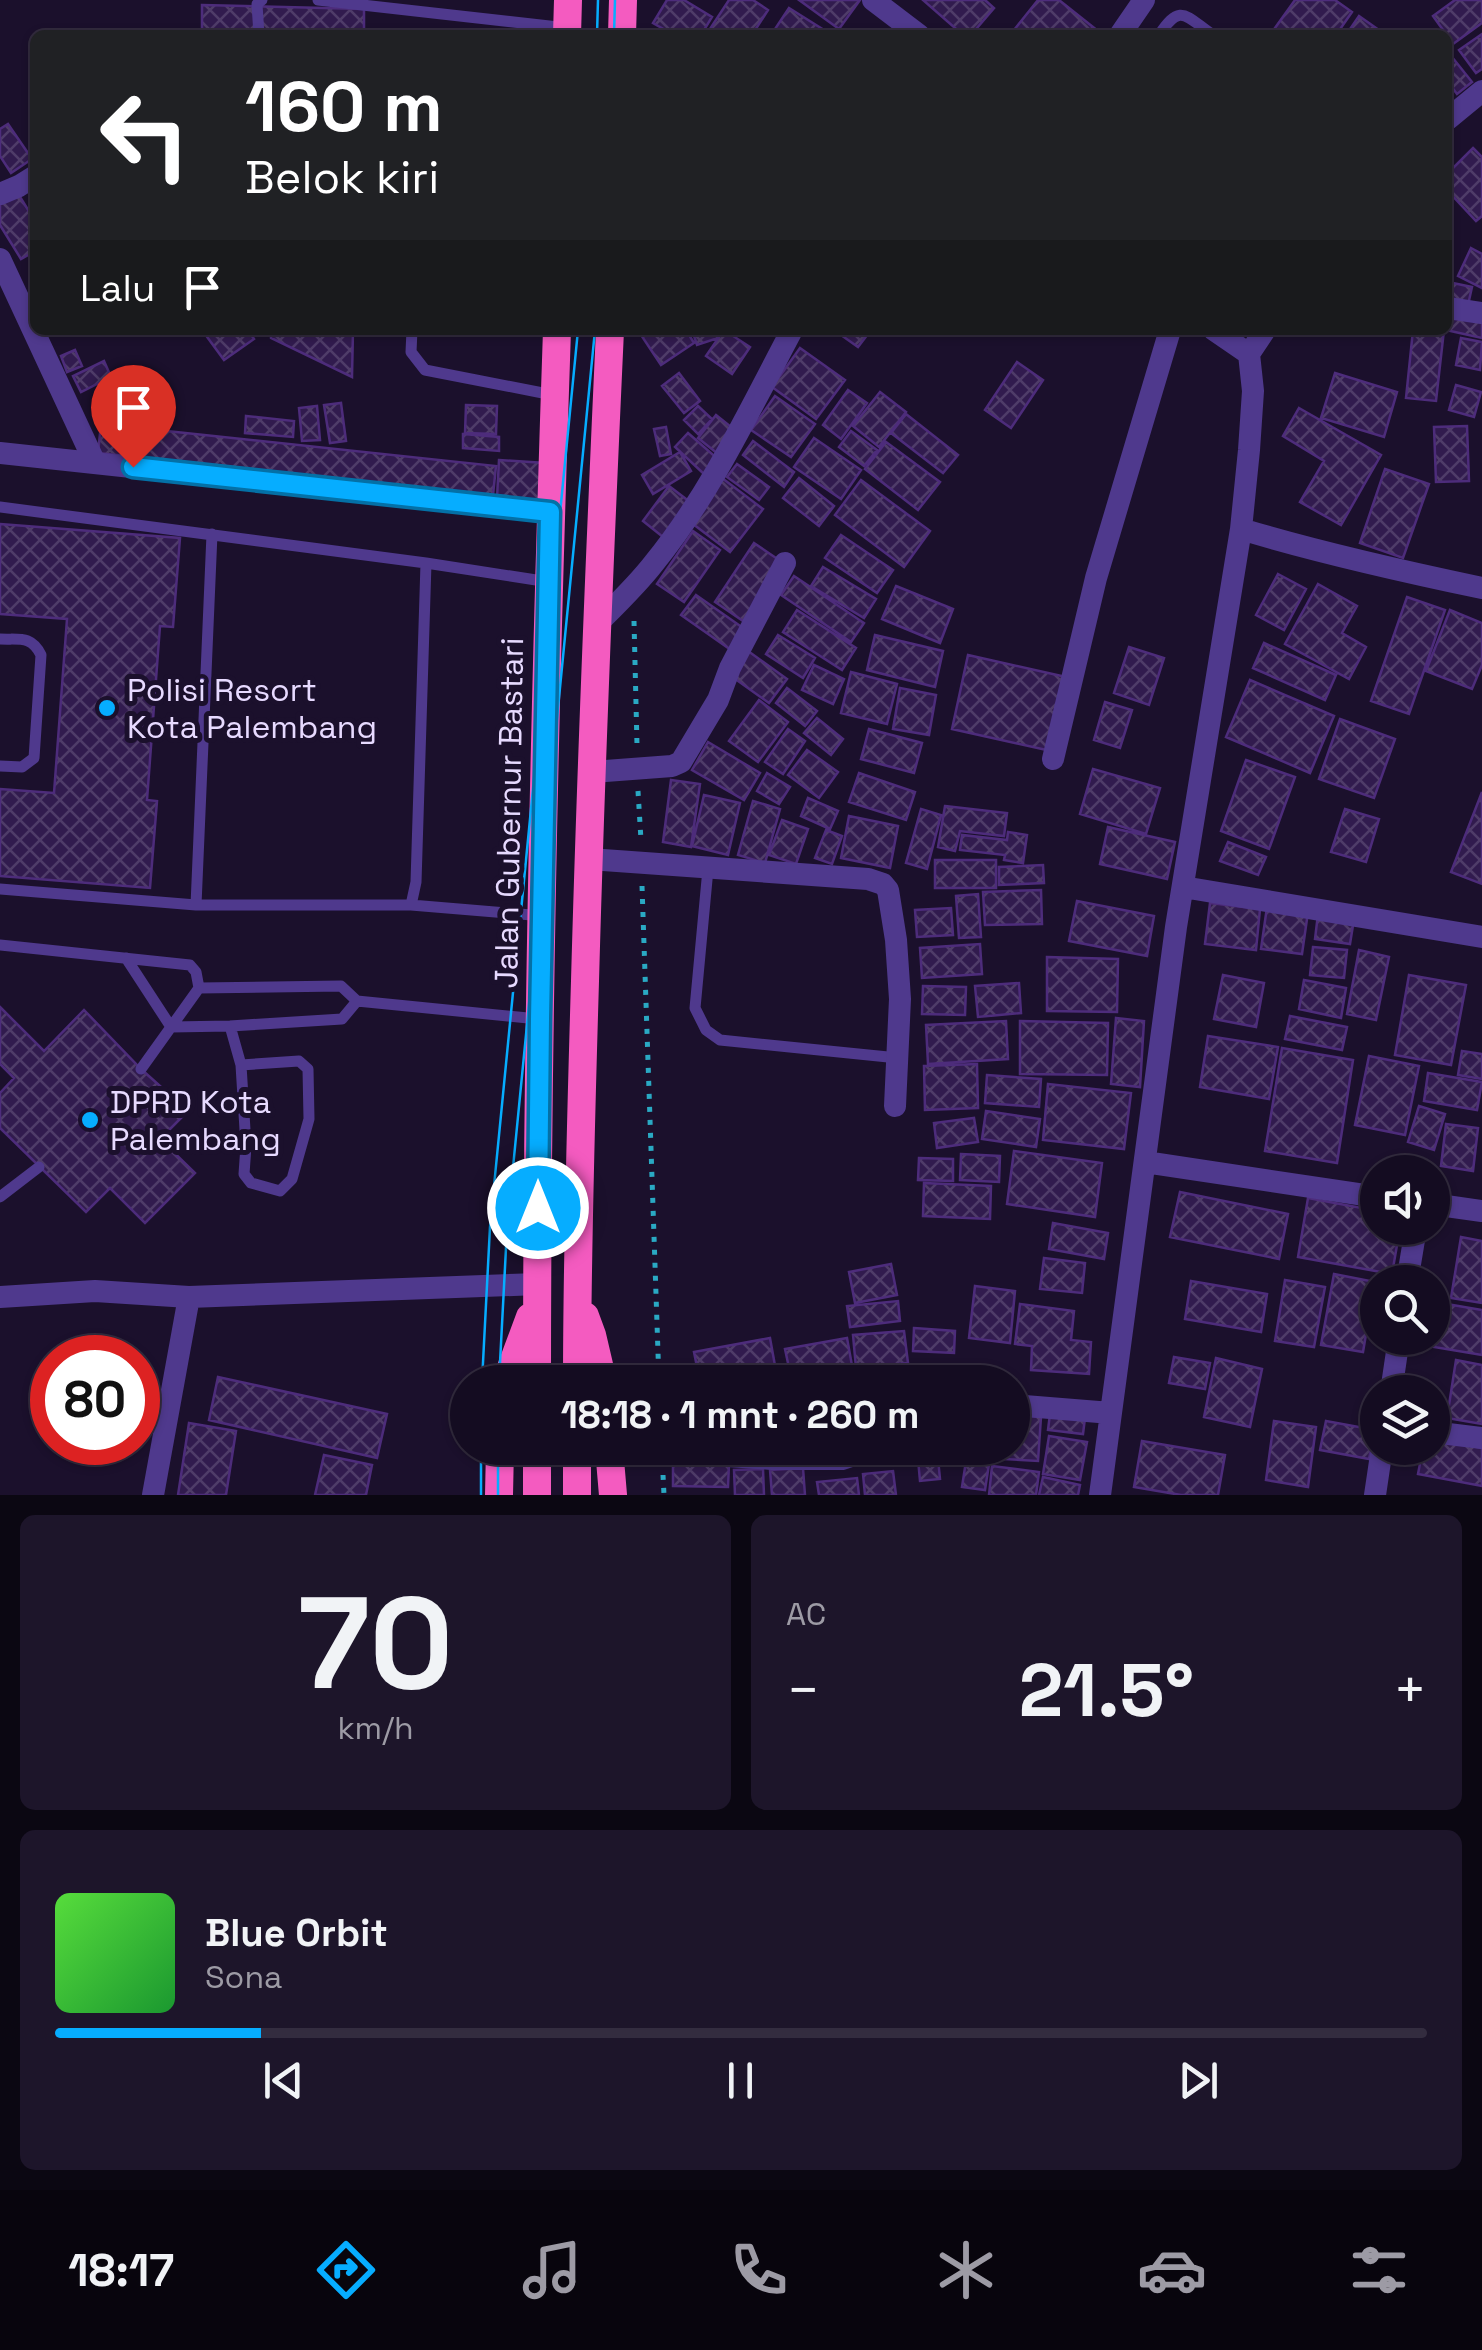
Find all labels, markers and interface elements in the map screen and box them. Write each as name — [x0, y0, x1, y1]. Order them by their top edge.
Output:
text: 160 m — [245, 62, 443, 151]
icon: left — [80, 70, 210, 200]
text: Belok kiri — [245, 149, 439, 206]
icon: arrive — [175, 260, 230, 315]
text: Lalu — [80, 264, 155, 312]
pin — [91, 365, 176, 468]
icon: arrive — [106, 380, 161, 435]
street label: Jalan Gubernur Bastari — [486, 637, 532, 989]
place label: Polisi Resort Kota Palembang — [127, 670, 377, 747]
marker: Polisi Resort Kota Palembang — [96, 697, 118, 719]
place label: DPRD Kota Palembang — [110, 1082, 281, 1159]
marker: DPRD Kota Palembang — [79, 1109, 101, 1131]
map controls — [1360, 1155, 1450, 1465]
button: sound — [1360, 1155, 1450, 1245]
position arrow — [486, 1156, 590, 1260]
button: search — [1360, 1265, 1450, 1355]
speed limit sign: 80 — [30, 1335, 160, 1465]
button: layers — [1360, 1375, 1450, 1465]
text: 18:18 · 1 mnt · 260 m — [561, 1391, 919, 1439]
text: 70 — [298, 1560, 453, 1726]
text: AC — [786, 1594, 826, 1634]
text: 21.5° — [1019, 1642, 1194, 1738]
text: − — [786, 1655, 820, 1725]
text: + — [1393, 1655, 1427, 1725]
text: km/h — [337, 1708, 414, 1748]
text: Blue Orbit — [205, 1909, 388, 1957]
text: Sona — [205, 1957, 282, 1997]
icon: previous — [256, 2053, 311, 2108]
icon: pause — [713, 2053, 768, 2108]
icon: next — [1171, 2053, 1226, 2108]
icon: directions — [311, 2235, 381, 2305]
icon: music — [517, 2235, 587, 2305]
icon: phone — [724, 2235, 794, 2305]
icon: climate — [931, 2235, 1001, 2305]
icon: car — [1137, 2235, 1207, 2305]
icon: filters — [1344, 2235, 1414, 2305]
text: 18:17 — [68, 2242, 174, 2299]

